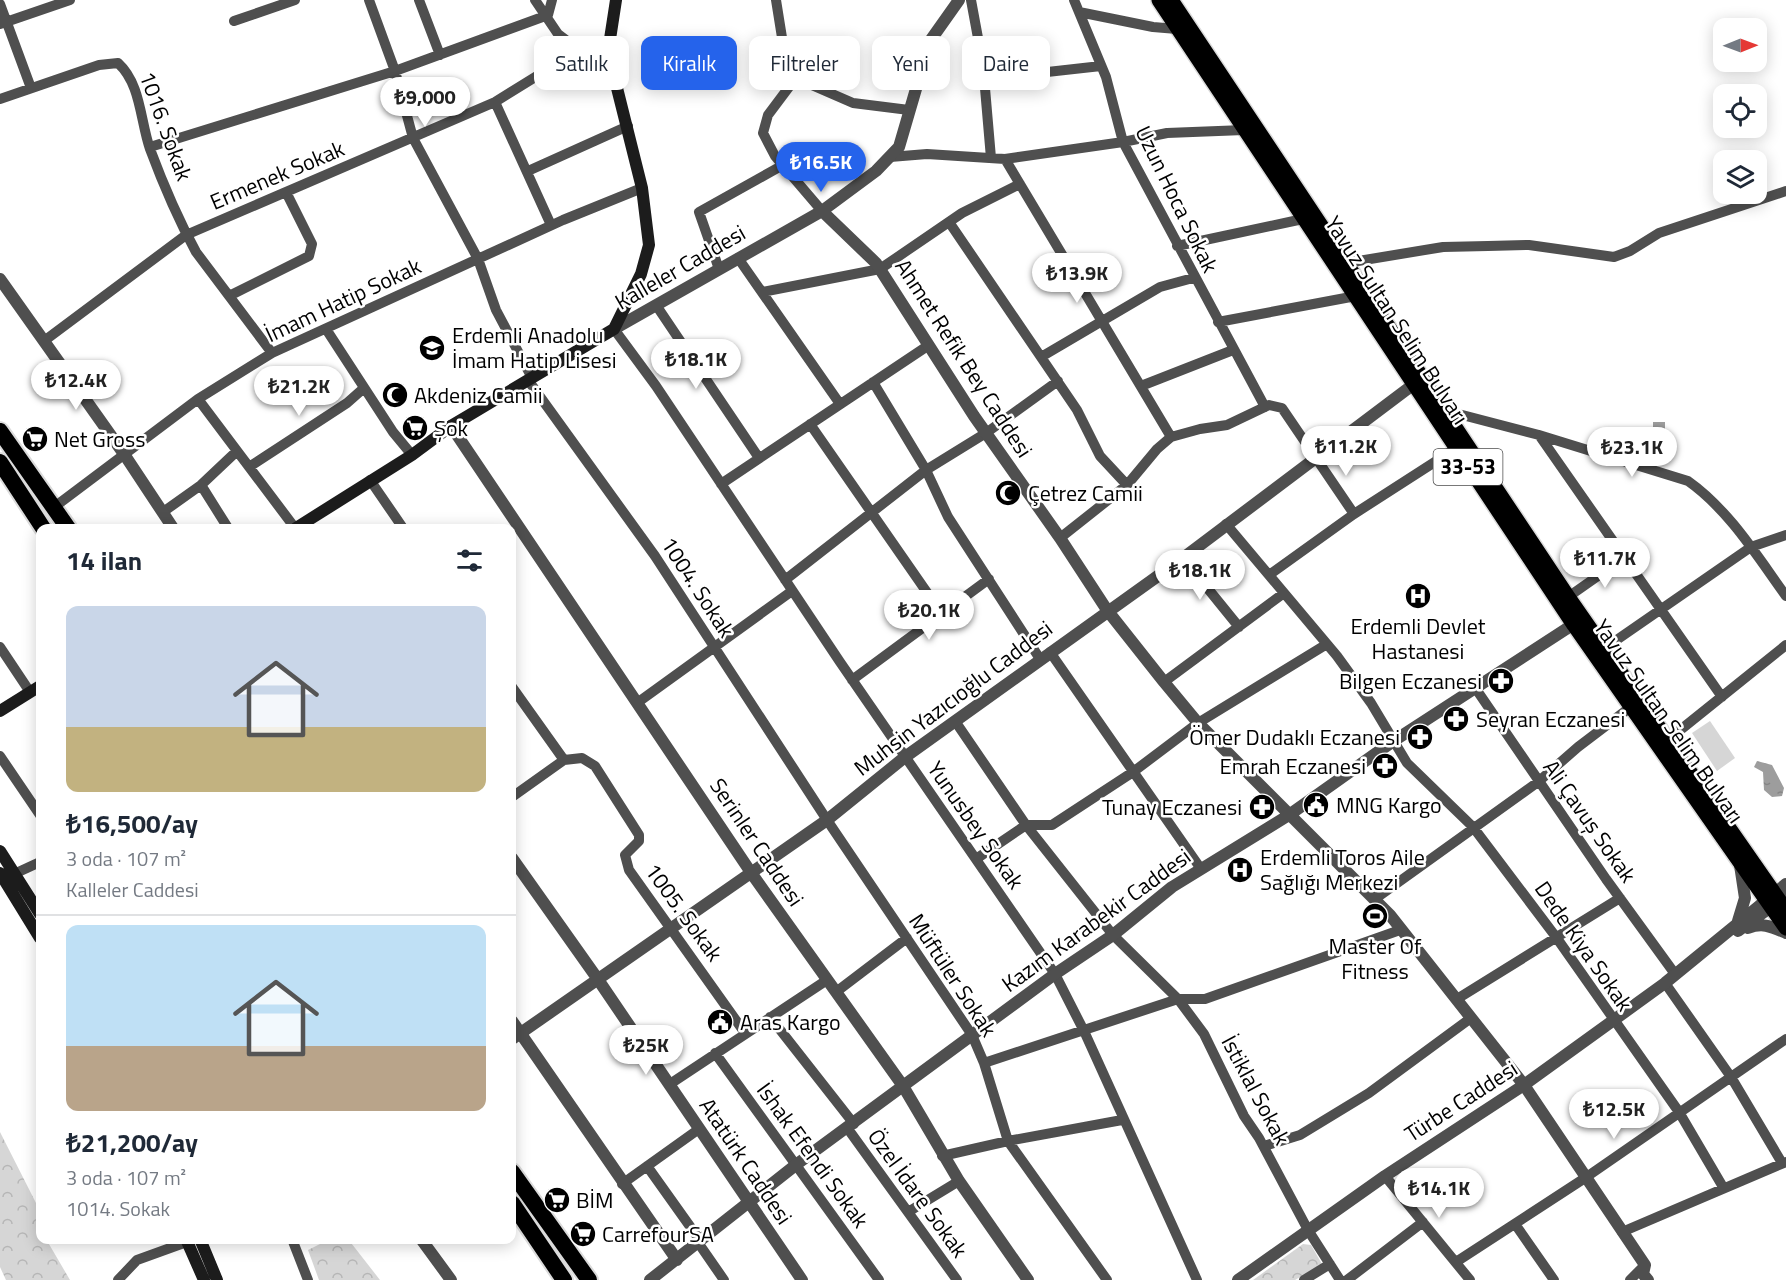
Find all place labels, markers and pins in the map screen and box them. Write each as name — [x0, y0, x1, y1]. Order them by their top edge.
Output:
pin: ₺9,000 — [376, 77, 474, 128]
pin: ₺16.5K — [772, 142, 870, 193]
pin: ₺13.9K — [1028, 253, 1126, 304]
place label: Erdemli Anadolu İmam Hatip Lisesi — [452, 318, 617, 377]
school or university icon: Erdemli Anadolu İmam Hatip Lisesi — [417, 333, 447, 363]
pin: ₺18.1K — [647, 339, 745, 390]
pin: ₺12.4K — [27, 360, 125, 411]
pin: ₺21.2K — [250, 366, 348, 417]
place label: Akdeniz Camii — [414, 378, 543, 412]
mosque icon: Akdeniz Camii — [380, 380, 410, 410]
place label: Şok — [434, 411, 469, 445]
supermarket icon: Şok — [400, 413, 430, 443]
place label: Net Gross — [54, 422, 145, 456]
supermarket icon: Net Gross — [20, 424, 50, 454]
pin: ₺11.2K — [1297, 426, 1395, 477]
pin: ₺23.1K — [1583, 427, 1681, 478]
place label: Çetrez Camii — [1028, 476, 1143, 510]
mosque icon: Çetrez Camii — [993, 478, 1023, 508]
pin: ₺11.7K — [1556, 538, 1654, 589]
pin: ₺18.1K — [1151, 550, 1249, 601]
hospital icon: Erdemli Devlet Hastanesi — [1403, 581, 1433, 611]
pin: ₺20.1K — [880, 590, 978, 641]
place label: Erdemli Devlet Hastanesi — [1351, 609, 1486, 668]
place label: Bilgen Eczanesi — [1339, 664, 1482, 698]
pharmacy icon: Bilgen Eczanesi — [1486, 666, 1516, 696]
place label: Seyran Eczanesi — [1476, 702, 1625, 736]
pharmacy icon: Seyran Eczanesi — [1441, 704, 1471, 734]
place label: Ömer Dudaklı Eczanesi — [1189, 720, 1400, 754]
pharmacy icon: Ömer Dudaklı Eczanesi — [1405, 722, 1435, 752]
place label: Emrah Eczanesi — [1220, 749, 1366, 783]
pharmacy icon: Emrah Eczanesi — [1370, 751, 1400, 781]
place label: MNG Kargo — [1336, 788, 1442, 822]
place label: Tunay Eczanesi — [1102, 790, 1242, 824]
public building icon: MNG Kargo — [1301, 790, 1331, 820]
pharmacy icon: Tunay Eczanesi — [1247, 792, 1277, 822]
place label: Erdemli Toros Aile Sağlığı Merkezi — [1260, 840, 1425, 899]
hospital icon: Erdemli Toros Aile Sağlığı Merkezi — [1225, 855, 1255, 885]
sports icon: Master Of Fitness — [1360, 901, 1390, 931]
place label: Master Of Fitness — [1329, 929, 1422, 988]
place label: Aras Kargo — [740, 1005, 841, 1039]
public building icon: Aras Kargo — [705, 1007, 735, 1037]
pin: ₺25K — [610, 1025, 682, 1076]
pin: ₺12.5K — [1565, 1089, 1663, 1140]
pin: ₺14.1K — [1390, 1168, 1488, 1219]
place label: BİM — [576, 1183, 613, 1217]
supermarket icon: BİM — [542, 1185, 572, 1215]
place label: CarrefourSA — [602, 1217, 714, 1251]
supermarket icon: CarrefourSA — [568, 1219, 598, 1249]

